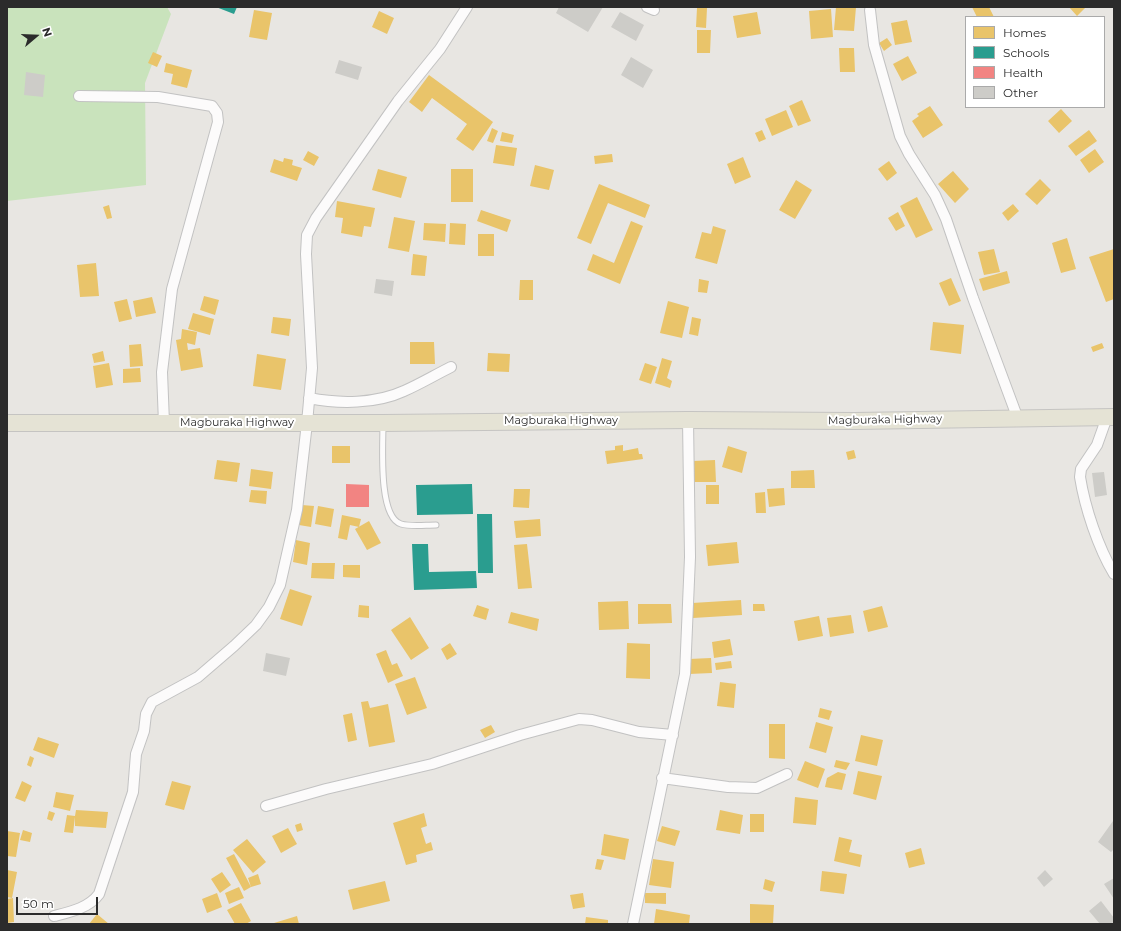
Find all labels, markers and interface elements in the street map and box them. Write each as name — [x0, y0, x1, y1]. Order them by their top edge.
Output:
north arrow — [16, 16, 56, 56]
legend — [965, 16, 1105, 108]
text: Homes — [1003, 25, 1046, 40]
text: N — [39, 26, 55, 39]
text: Schools — [1003, 45, 1049, 60]
text: Health — [1003, 65, 1043, 80]
text: Other — [1003, 85, 1038, 100]
street label: Magburaka Highway — [828, 412, 942, 428]
street label: Magburaka Highway — [504, 414, 618, 428]
street label: Magburaka Highway — [180, 416, 294, 430]
scale bar — [18, 889, 100, 915]
text: 50 m — [23, 896, 54, 911]

